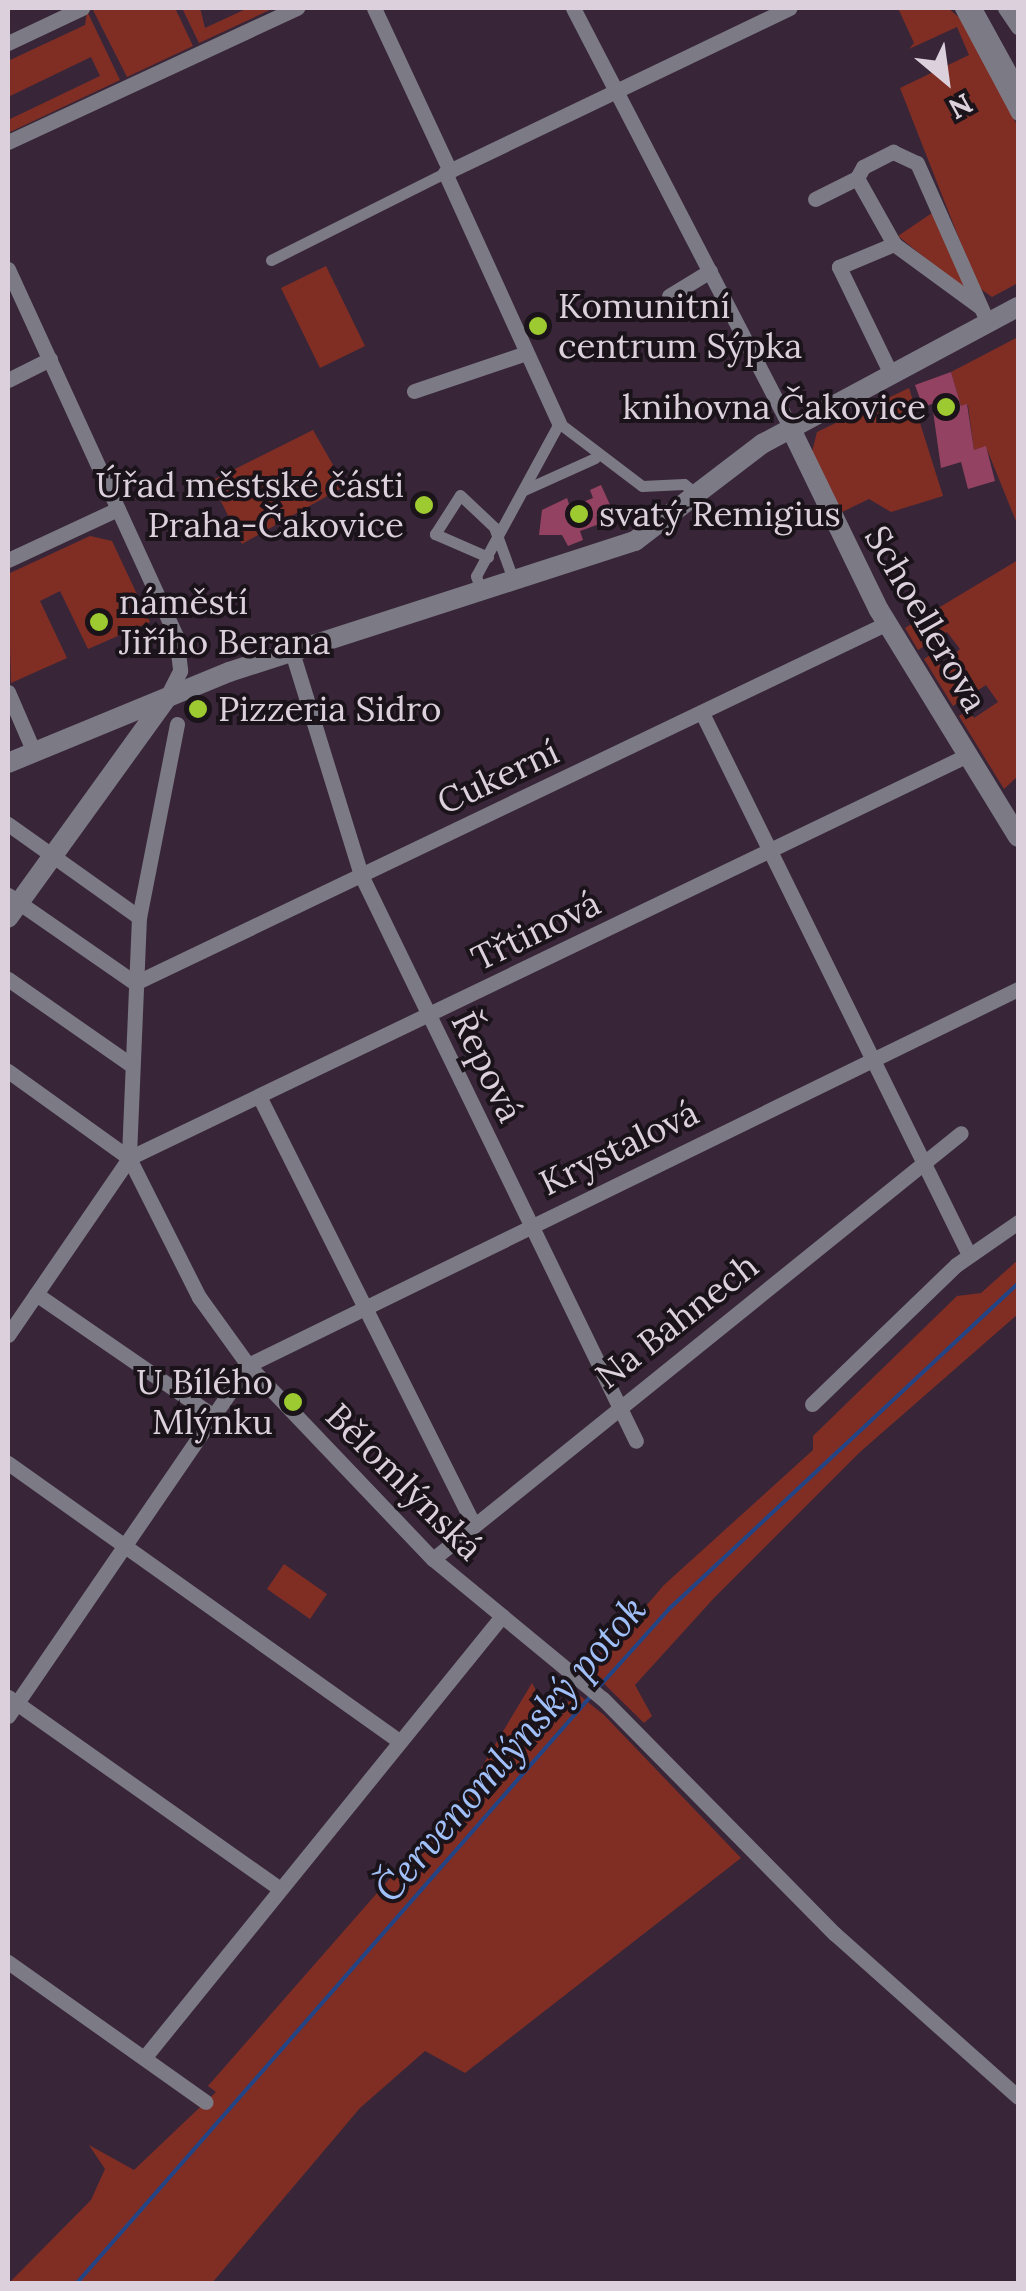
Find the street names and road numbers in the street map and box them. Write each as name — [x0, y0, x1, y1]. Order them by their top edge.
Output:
street label: Schoellerova — [856, 519, 996, 719]
street label: Cukerní — [431, 731, 565, 823]
street label: Třtinová — [465, 882, 607, 980]
street label: Řepová — [442, 1005, 532, 1129]
street label: Krystalová — [533, 1092, 705, 1204]
street label: Na Bahnech — [588, 1245, 766, 1397]
street label: Bělomlýnská — [317, 1395, 491, 1569]

